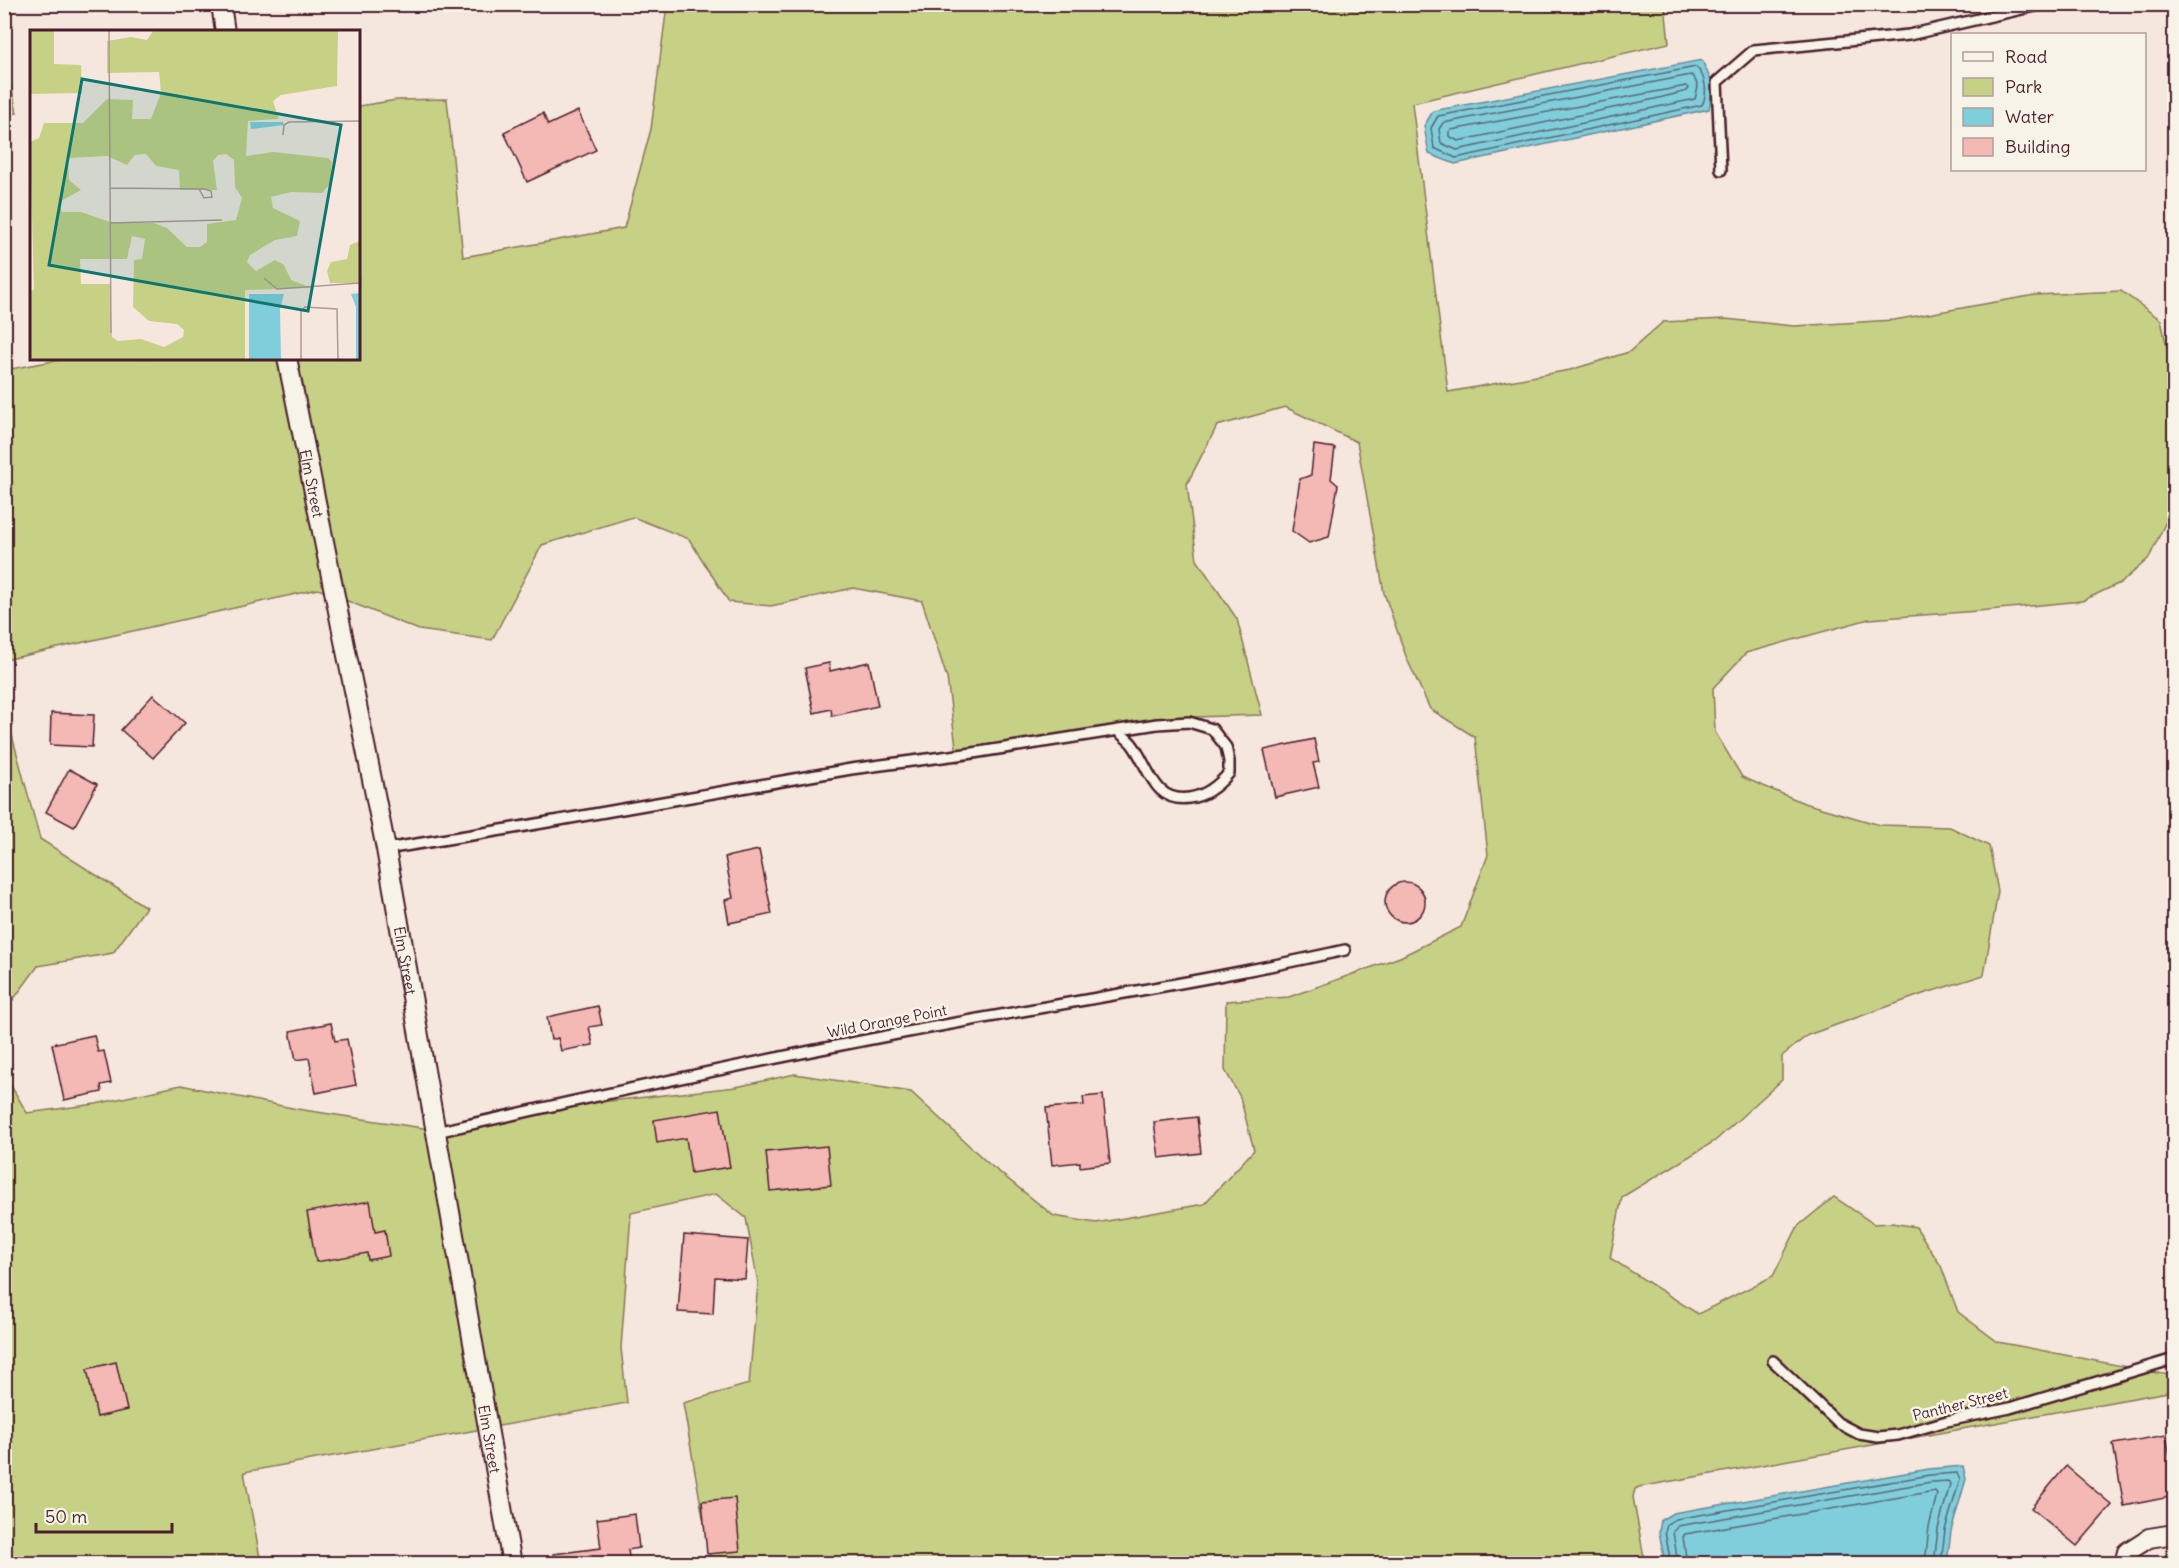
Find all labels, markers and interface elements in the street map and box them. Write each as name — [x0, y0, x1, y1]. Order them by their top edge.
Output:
inset map — [30, 30, 360, 360]
legend — [1951, 33, 2146, 171]
text: Road — [2005, 45, 2048, 68]
text: Park — [2005, 75, 2042, 98]
text: Water — [2005, 105, 2055, 128]
text: Building — [2005, 135, 2070, 158]
street label: Elm Street — [296, 448, 328, 519]
street label: Elm Street — [390, 925, 421, 996]
street label: Wild Orange Point — [825, 1000, 949, 1042]
street label: Panther Street — [1910, 1383, 2010, 1425]
street label: Elm Street — [475, 1403, 505, 1475]
scale bar — [36, 1496, 172, 1534]
text: 50 m — [45, 1505, 87, 1528]

